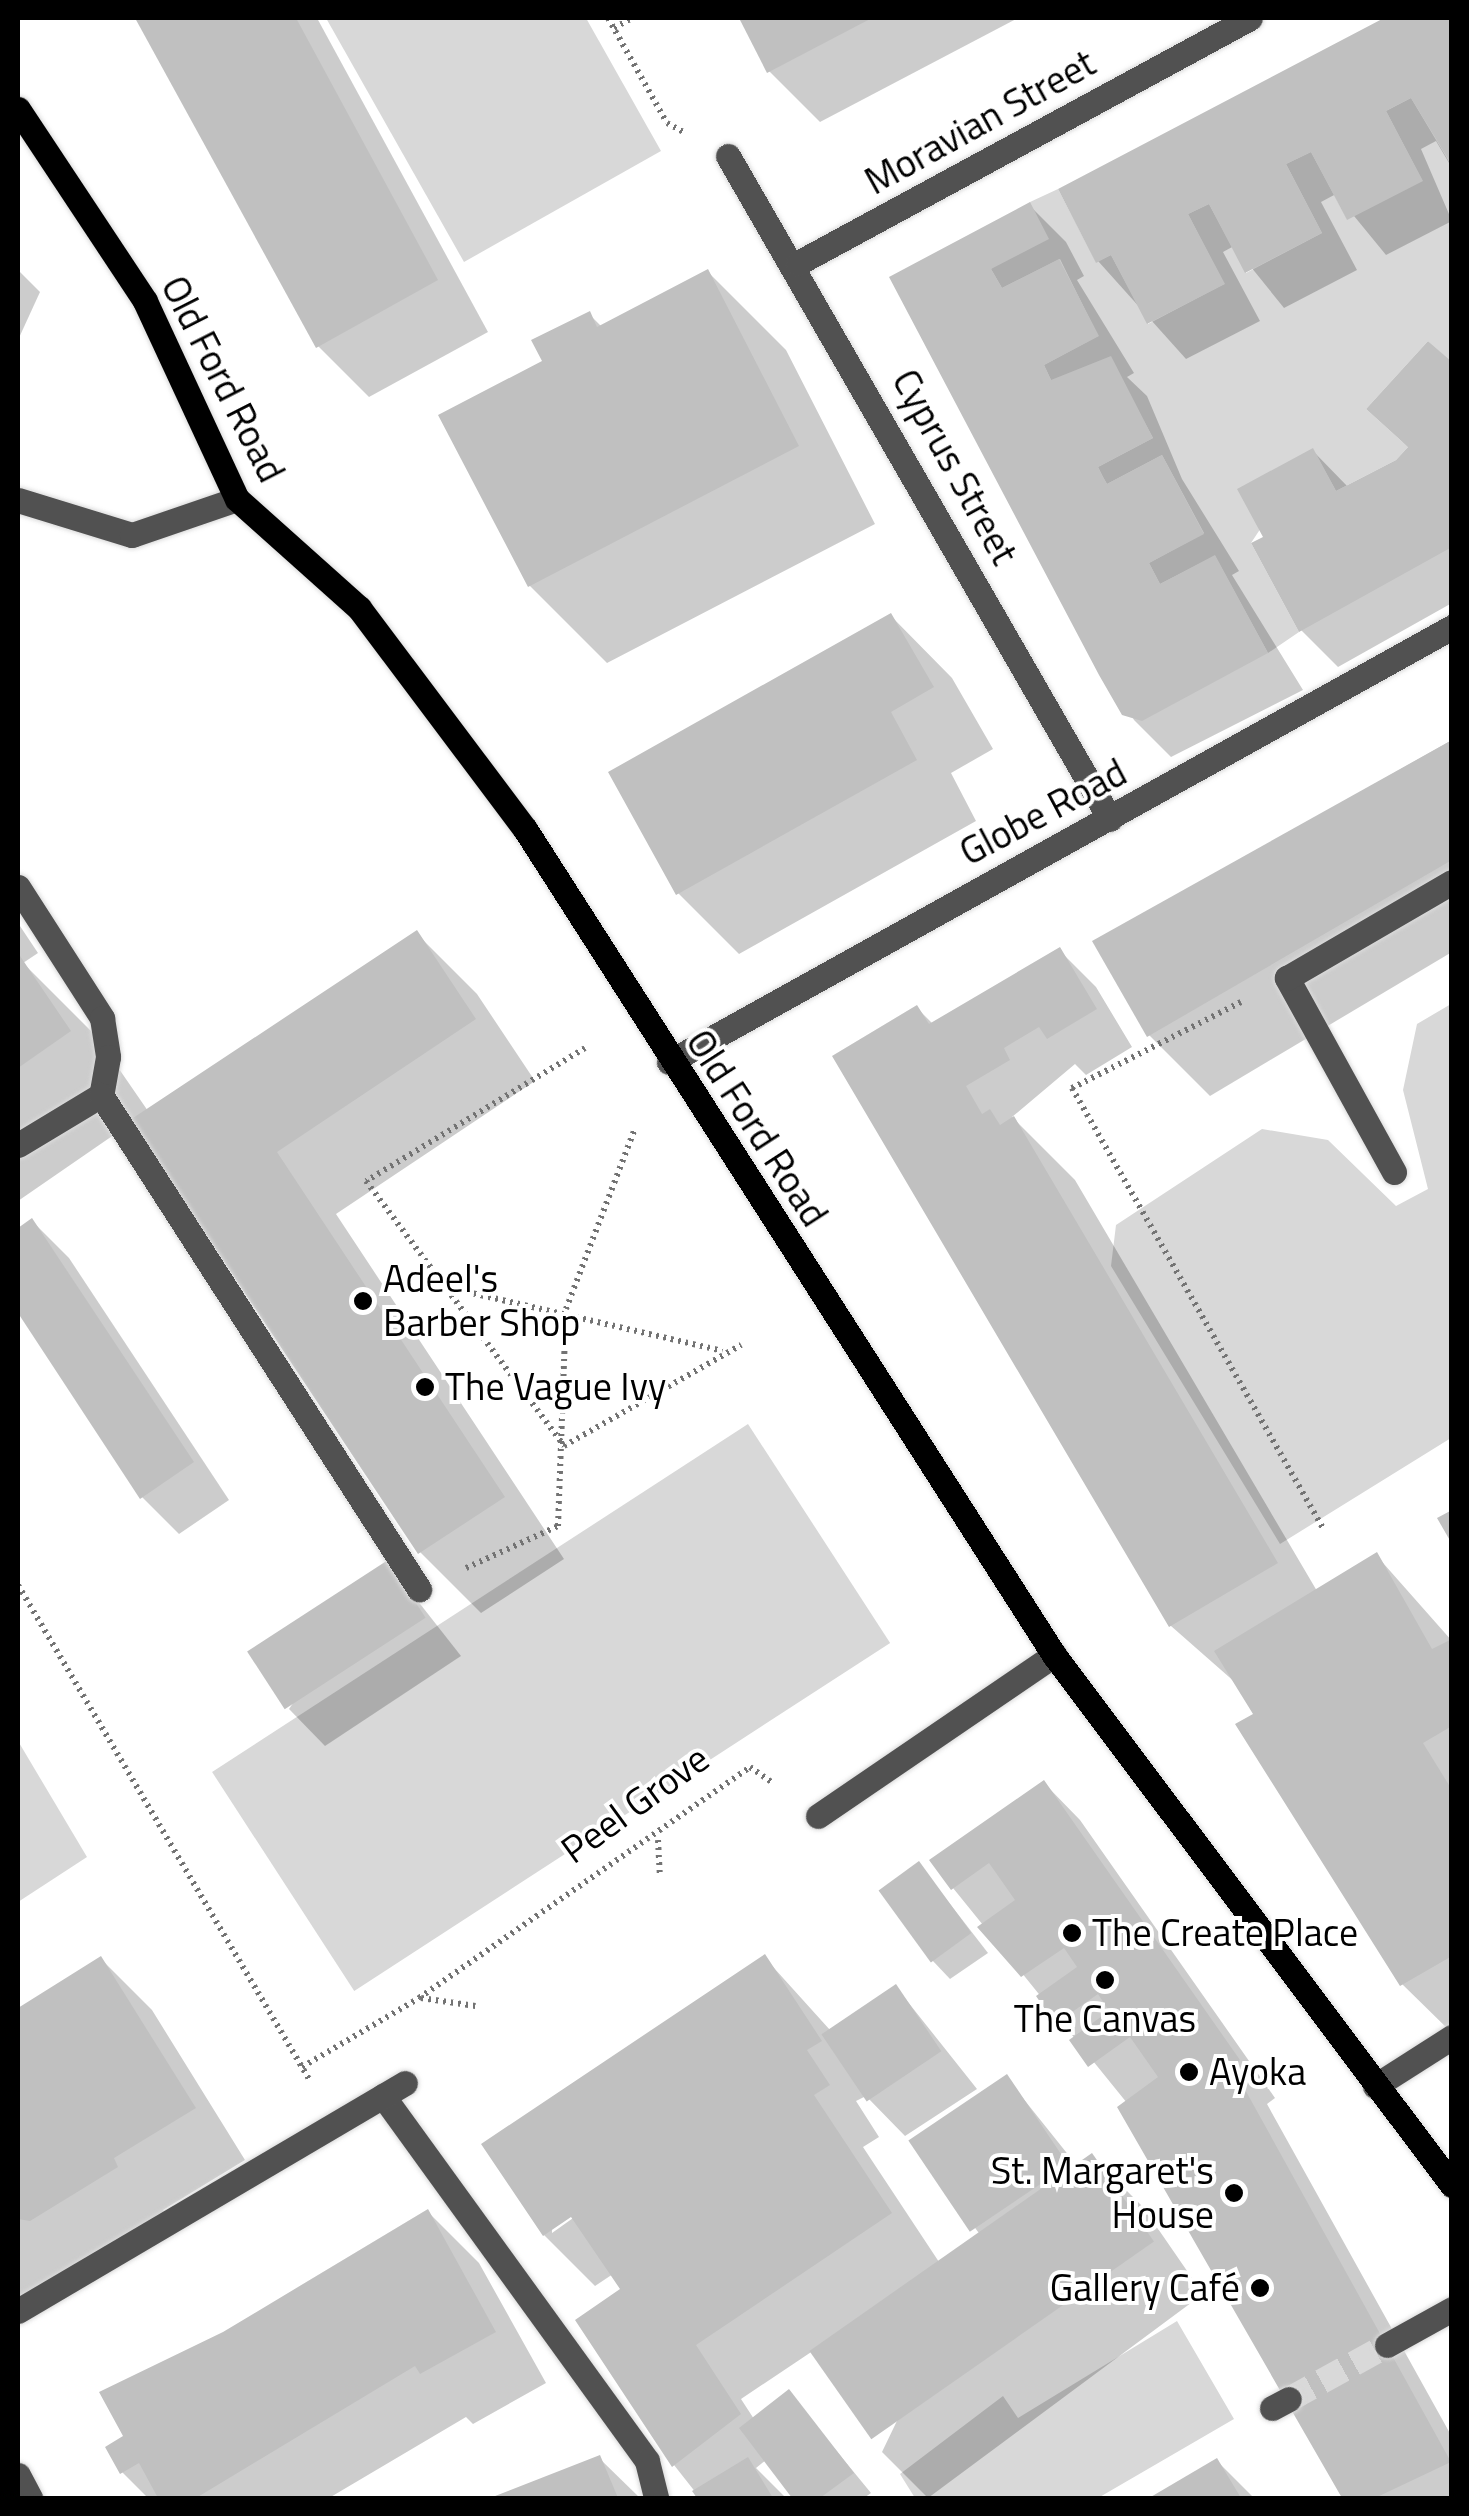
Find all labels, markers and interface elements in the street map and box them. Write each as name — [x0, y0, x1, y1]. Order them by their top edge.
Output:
street label: Moravian Street — [857, 40, 1103, 204]
street label: Old Ford Road — [152, 268, 294, 490]
street label: Cyprus Street — [883, 362, 1027, 572]
street label: Globe Road — [952, 749, 1134, 875]
street label: Old Ford Road — [677, 1021, 837, 1235]
place label: Adeel's Barber Shop — [383, 1256, 580, 1346]
marker: Adeel's Barber Shop — [352, 1290, 374, 1312]
place label: The Vague Ivy — [445, 1364, 666, 1410]
marker: The Vague Ivy — [414, 1376, 436, 1398]
street label: Peel Grove — [552, 1735, 718, 1873]
place label: The Create Place — [1092, 1910, 1358, 1956]
marker: The Create Place — [1061, 1922, 1083, 1944]
marker: The Canvas — [1094, 1969, 1116, 1991]
place label: The Canvas — [1014, 1996, 1196, 2042]
place label: Ayoka — [1209, 2049, 1306, 2095]
marker: Ayoka — [1178, 2061, 1200, 2083]
place label: St. Margaret's House — [991, 2148, 1214, 2238]
marker: St. Margaret's House — [1223, 2182, 1245, 2204]
place label: Gallery Café — [1050, 2265, 1240, 2311]
marker: Gallery Café — [1249, 2277, 1271, 2299]

